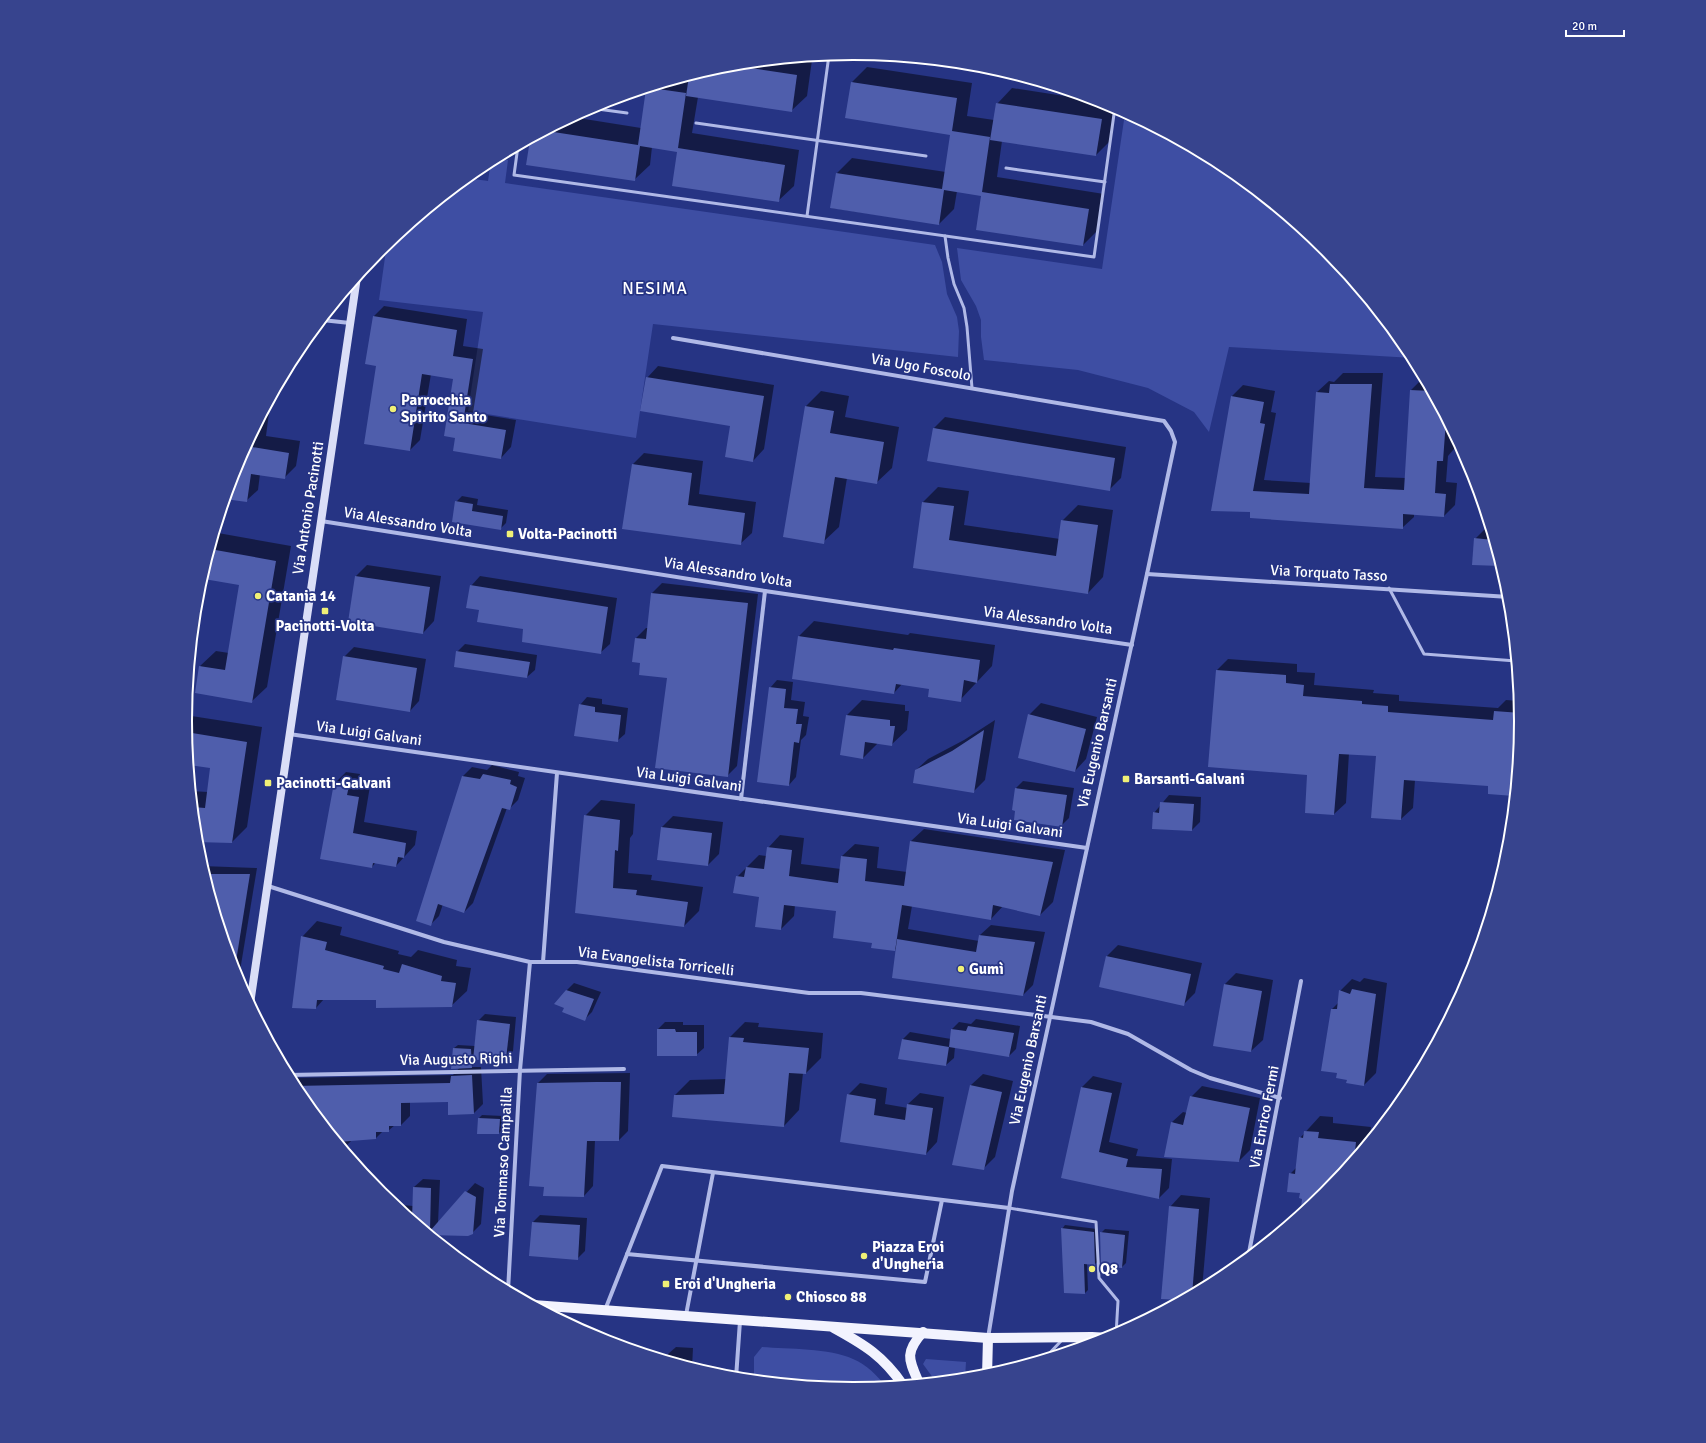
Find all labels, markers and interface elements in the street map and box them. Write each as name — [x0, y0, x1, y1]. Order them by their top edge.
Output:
scale bar — [1566, 12, 1624, 38]
text: 20 m — [1572, 19, 1597, 34]
district label: NESIMA — [622, 278, 688, 299]
street label: Via Ugo Foscolo — [870, 349, 973, 385]
place label: Parrocchia Spirito Santo — [401, 391, 487, 426]
marker: Parrocchia Spirito Santo — [388, 404, 398, 414]
street label: Via Antonio Pacinotti — [289, 440, 327, 576]
street label: Via Alessandro Volta — [342, 503, 474, 541]
place label: Volta-Pacinotti — [518, 525, 617, 543]
marker: Volta-Pacinotti — [505, 529, 515, 539]
street label: Via Alessandro Volta — [662, 553, 794, 591]
street label: Via Torquato Tasso — [1270, 561, 1388, 585]
place label: Catania 14 — [266, 587, 336, 605]
marker: Catania 14 — [253, 591, 263, 601]
street label: Via Alessandro Volta — [982, 602, 1114, 638]
marker: Pacinotti-Volta — [320, 606, 330, 616]
place label: Pacinotti-Volta — [276, 617, 375, 635]
street label: Via Eugenio Barsanti — [1073, 676, 1121, 810]
street label: Via Luigi Galvani — [315, 717, 423, 749]
street label: Via Luigi Galvani — [635, 763, 743, 795]
place label: Barsanti-Galvani — [1134, 770, 1245, 788]
place label: Pacinotti-Galvani — [276, 774, 391, 792]
marker: Barsanti-Galvani — [1121, 774, 1131, 784]
marker: Pacinotti-Galvani — [263, 778, 273, 788]
street label: Via Luigi Galvani — [956, 809, 1064, 841]
street label: Via Evangelista Torricelli — [577, 942, 735, 980]
place label: Gumì — [969, 960, 1004, 978]
marker: Gumì — [956, 964, 966, 974]
street label: Via Eugenio Barsanti — [1005, 993, 1051, 1127]
street label: Via Augusto Righi — [399, 1049, 513, 1069]
street label: Via Enrico Fermi — [1245, 1064, 1283, 1170]
street label: Via Tommaso Campailla — [490, 1086, 516, 1238]
place label: Piazza Eroi d'Ungheria — [872, 1238, 944, 1273]
marker: Piazza Eroi d'Ungheria — [859, 1251, 869, 1261]
place label: Q8 — [1100, 1260, 1118, 1278]
marker: Q8 — [1087, 1264, 1097, 1274]
place label: Eroi d'Ungheria — [674, 1275, 776, 1293]
marker: Eroi d'Ungheria — [661, 1279, 671, 1289]
place label: Chiosco 88 — [796, 1288, 867, 1306]
marker: Chiosco 88 — [783, 1292, 793, 1302]

